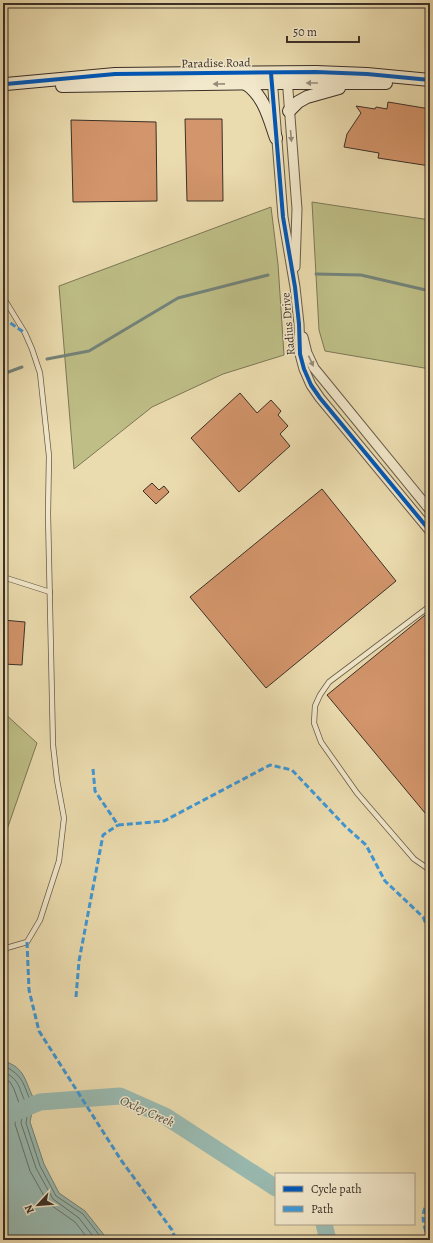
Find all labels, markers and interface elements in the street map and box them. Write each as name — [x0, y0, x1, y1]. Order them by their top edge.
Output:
scale bar — [287, 18, 359, 44]
text: 50 m — [293, 24, 317, 40]
street label: Paradise Road — [181, 54, 251, 72]
one-way arrow — [305, 80, 318, 86]
one-way arrow — [212, 81, 225, 87]
one-way arrow — [288, 130, 295, 142]
street label: Radius Drive — [277, 292, 299, 356]
one-way arrow — [308, 355, 314, 366]
water label: Oxley Creek — [117, 1092, 177, 1131]
legend — [275, 1173, 415, 1225]
text: Cycle path — [311, 1181, 362, 1197]
north arrow — [18, 1185, 58, 1225]
text: Path — [311, 1201, 334, 1217]
text: N — [21, 1202, 38, 1216]

